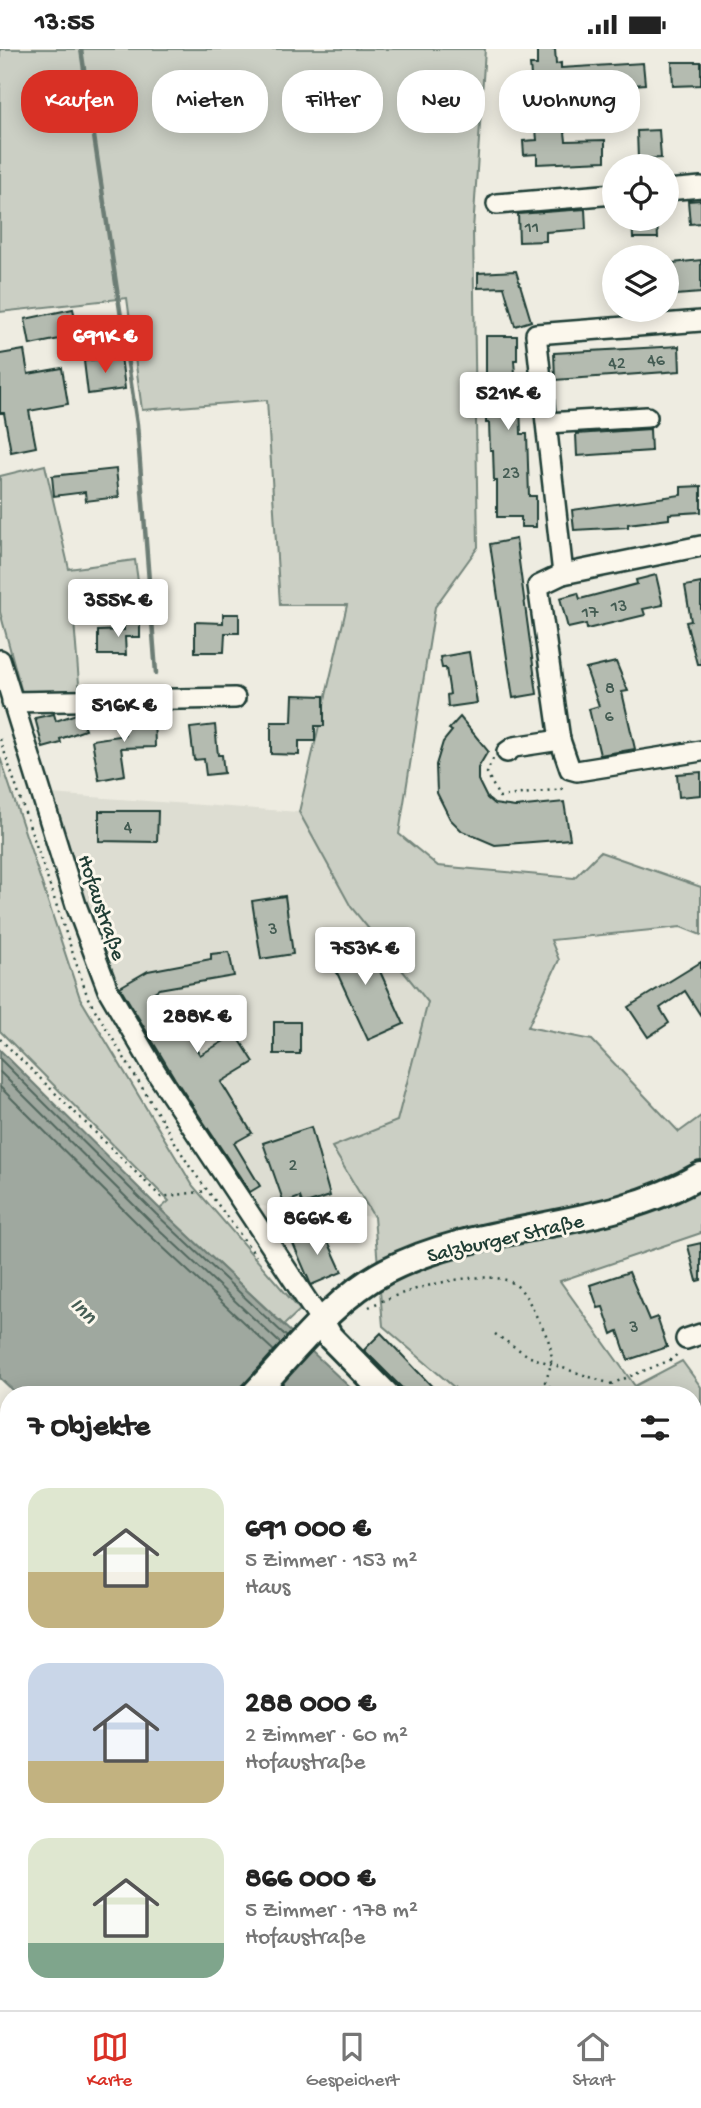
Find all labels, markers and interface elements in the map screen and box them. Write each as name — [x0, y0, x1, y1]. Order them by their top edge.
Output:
text: 13:55 — [35, 9, 95, 40]
chip: Kaufen — [21, 70, 138, 133]
chip: Mieten — [152, 70, 268, 133]
chip: Filter — [282, 70, 383, 133]
chip: Neu — [397, 70, 485, 133]
chip: Wohnung — [499, 70, 640, 133]
map controls — [602, 154, 679, 322]
button: locate — [602, 154, 679, 231]
house number: 11 — [524, 218, 539, 239]
button: layers — [602, 245, 679, 322]
pin: 691K € — [48, 315, 162, 375]
text: 691K € — [73, 324, 137, 351]
house number: 46 — [647, 351, 666, 372]
house number: 42 — [608, 354, 626, 375]
pin: 521K € — [451, 373, 565, 432]
text: 521K € — [476, 381, 540, 408]
house number: 23 — [502, 464, 520, 485]
pin: 355K € — [61, 579, 175, 639]
text: 355K € — [84, 588, 152, 615]
house number: 13 — [610, 597, 627, 618]
house number: 17 — [581, 603, 599, 624]
house number: 8 — [605, 679, 615, 700]
pin: 516K € — [67, 685, 181, 744]
text: 516K € — [92, 693, 156, 720]
house number: 6 — [604, 707, 614, 728]
house number: 4 — [124, 818, 133, 839]
street label: Hofaustraße — [70, 852, 130, 965]
house number: 3 — [267, 920, 278, 941]
pin: 753K € — [308, 927, 422, 987]
text: 753K € — [331, 936, 399, 963]
pin: 288K € — [140, 995, 254, 1055]
text: 288K € — [163, 1004, 231, 1031]
house number: 2 — [289, 1156, 298, 1177]
pin: 866K € — [260, 1197, 374, 1257]
text: 866K € — [283, 1206, 351, 1233]
street label: Salzburger Straße — [425, 1210, 588, 1271]
water label: Inn — [63, 1292, 103, 1331]
house number: 3 — [628, 1318, 639, 1339]
icon: filters — [636, 1409, 674, 1447]
text: 7 Objekte — [28, 1411, 150, 1446]
text: 691 000 € — [245, 1513, 371, 1548]
icon: home — [84, 1516, 168, 1600]
text: 5 Zimmer · 153 m² — [245, 1548, 417, 1575]
text: Haus — [245, 1575, 290, 1602]
text: 288 000 € — [245, 1688, 376, 1723]
icon: home — [84, 1691, 168, 1775]
text: 2 Zimmer · 60 m² — [245, 1723, 408, 1750]
text: Hofaustraße — [245, 1750, 365, 1777]
text: 866 000 € — [245, 1863, 375, 1898]
icon: home — [84, 1866, 168, 1950]
text: 5 Zimmer · 178 m² — [245, 1898, 418, 1925]
text: Hofaustraße — [245, 1925, 365, 1952]
tab: Karte — [87, 2028, 132, 2093]
tab: Gespeichert — [306, 2028, 399, 2093]
tab: Start — [573, 2028, 614, 2093]

